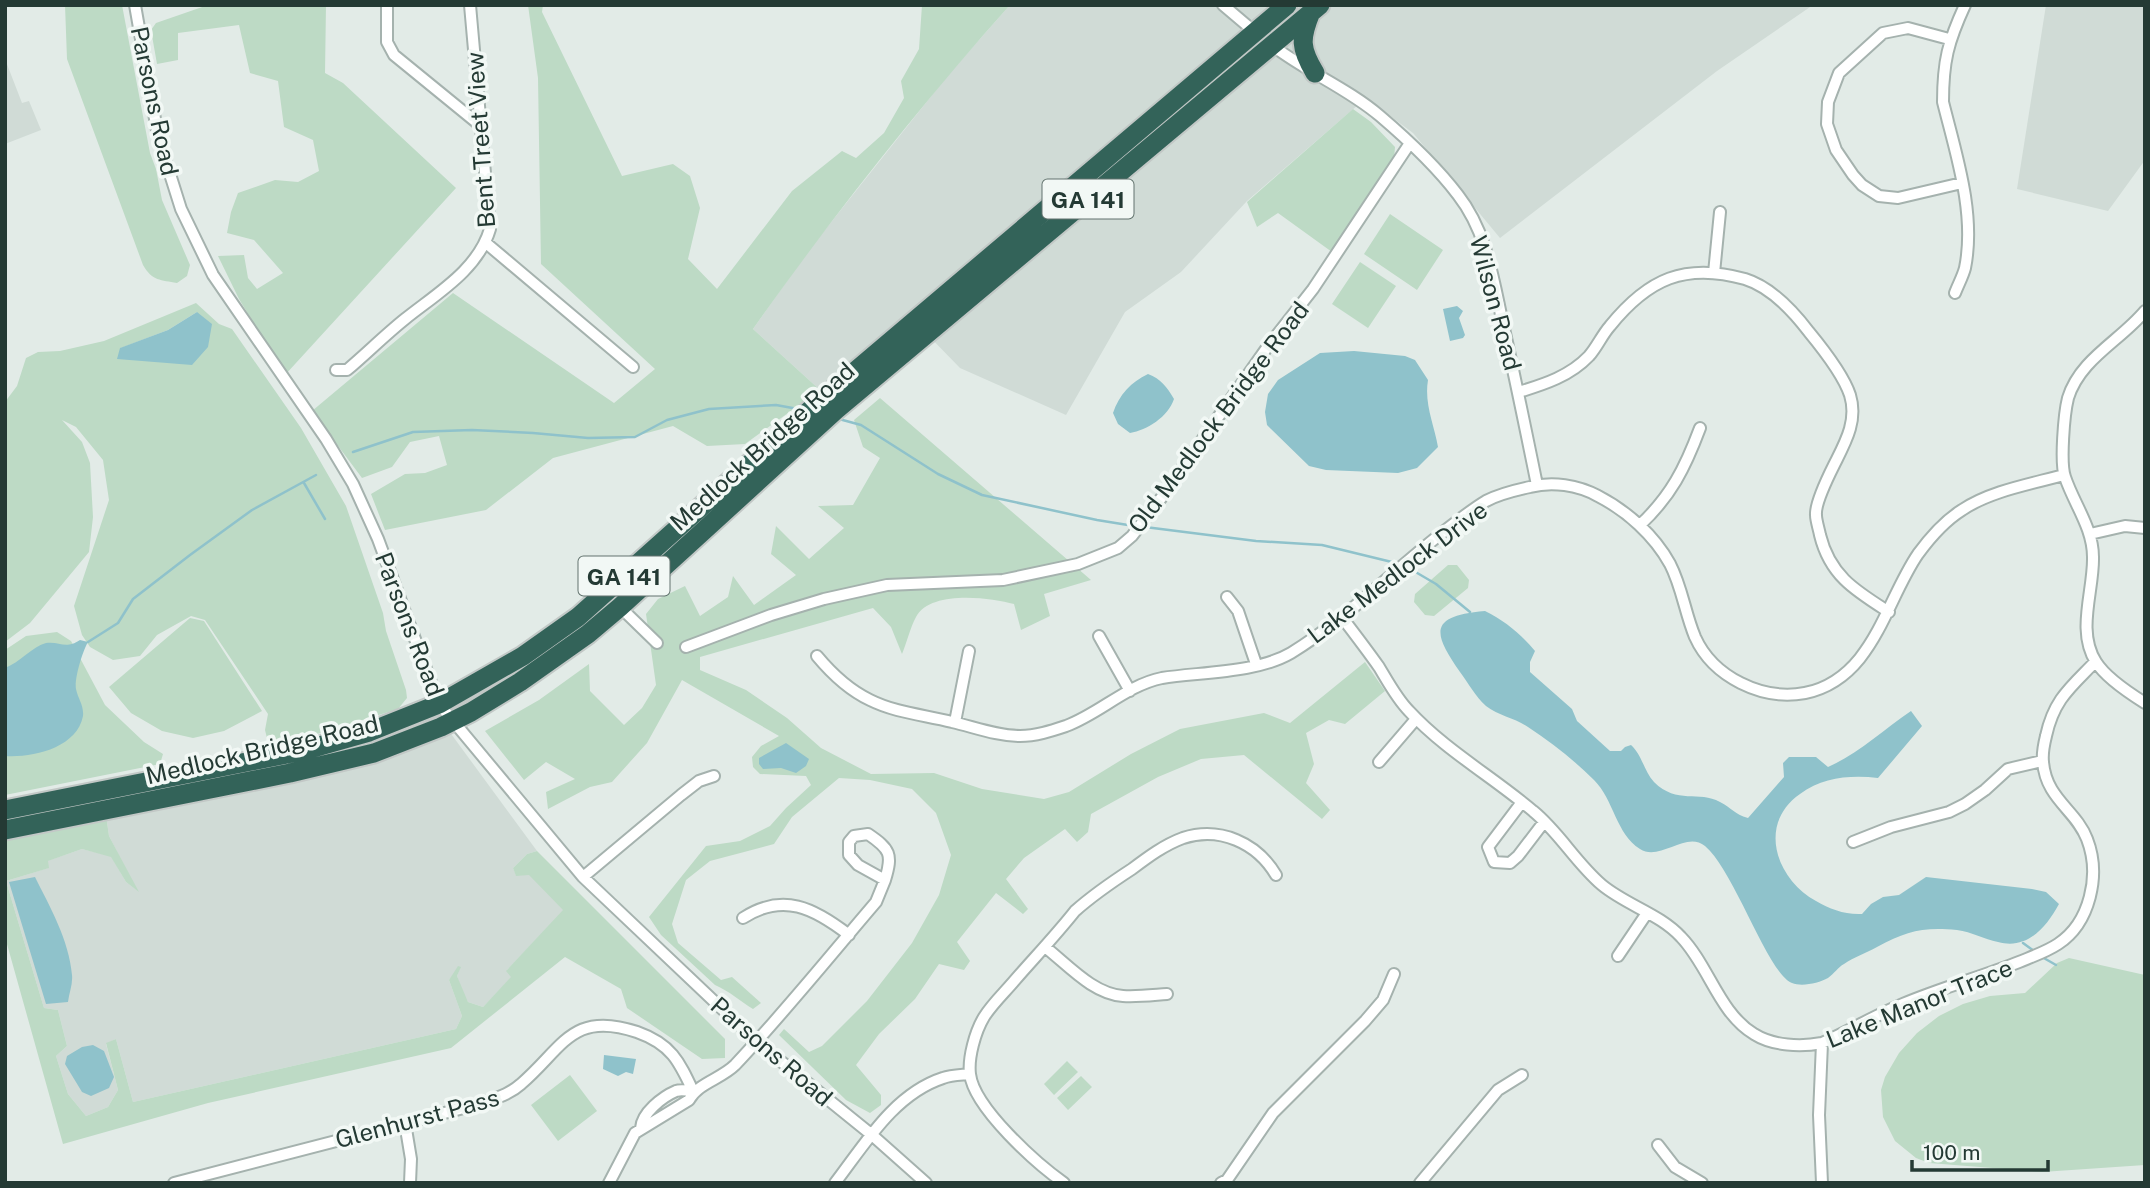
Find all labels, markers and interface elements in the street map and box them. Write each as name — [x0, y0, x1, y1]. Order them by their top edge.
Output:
street label: Parsons Road — [126, 24, 184, 178]
street label: Bent Treet View — [460, 51, 500, 229]
road number: GA 141 — [1042, 180, 1134, 218]
street label: Wilson Road — [1465, 233, 1527, 373]
street label: Old Medlock Bridge Road — [1122, 296, 1314, 538]
street label: Medlock Bridge Road — [664, 356, 860, 536]
street label: Lake Medlock Drive — [1302, 495, 1492, 649]
street label: Parsons Road — [370, 548, 450, 700]
road number: GA 141 — [578, 556, 670, 596]
street label: Medlock Bridge Road — [143, 709, 381, 789]
street label: Lake Manor Trace — [1822, 953, 2016, 1053]
street label: Parsons Road — [706, 991, 838, 1111]
street label: Glenhurst Pass — [332, 1083, 502, 1153]
scale bar — [1912, 1128, 2048, 1172]
text: 100 m — [1923, 1140, 1980, 1165]

